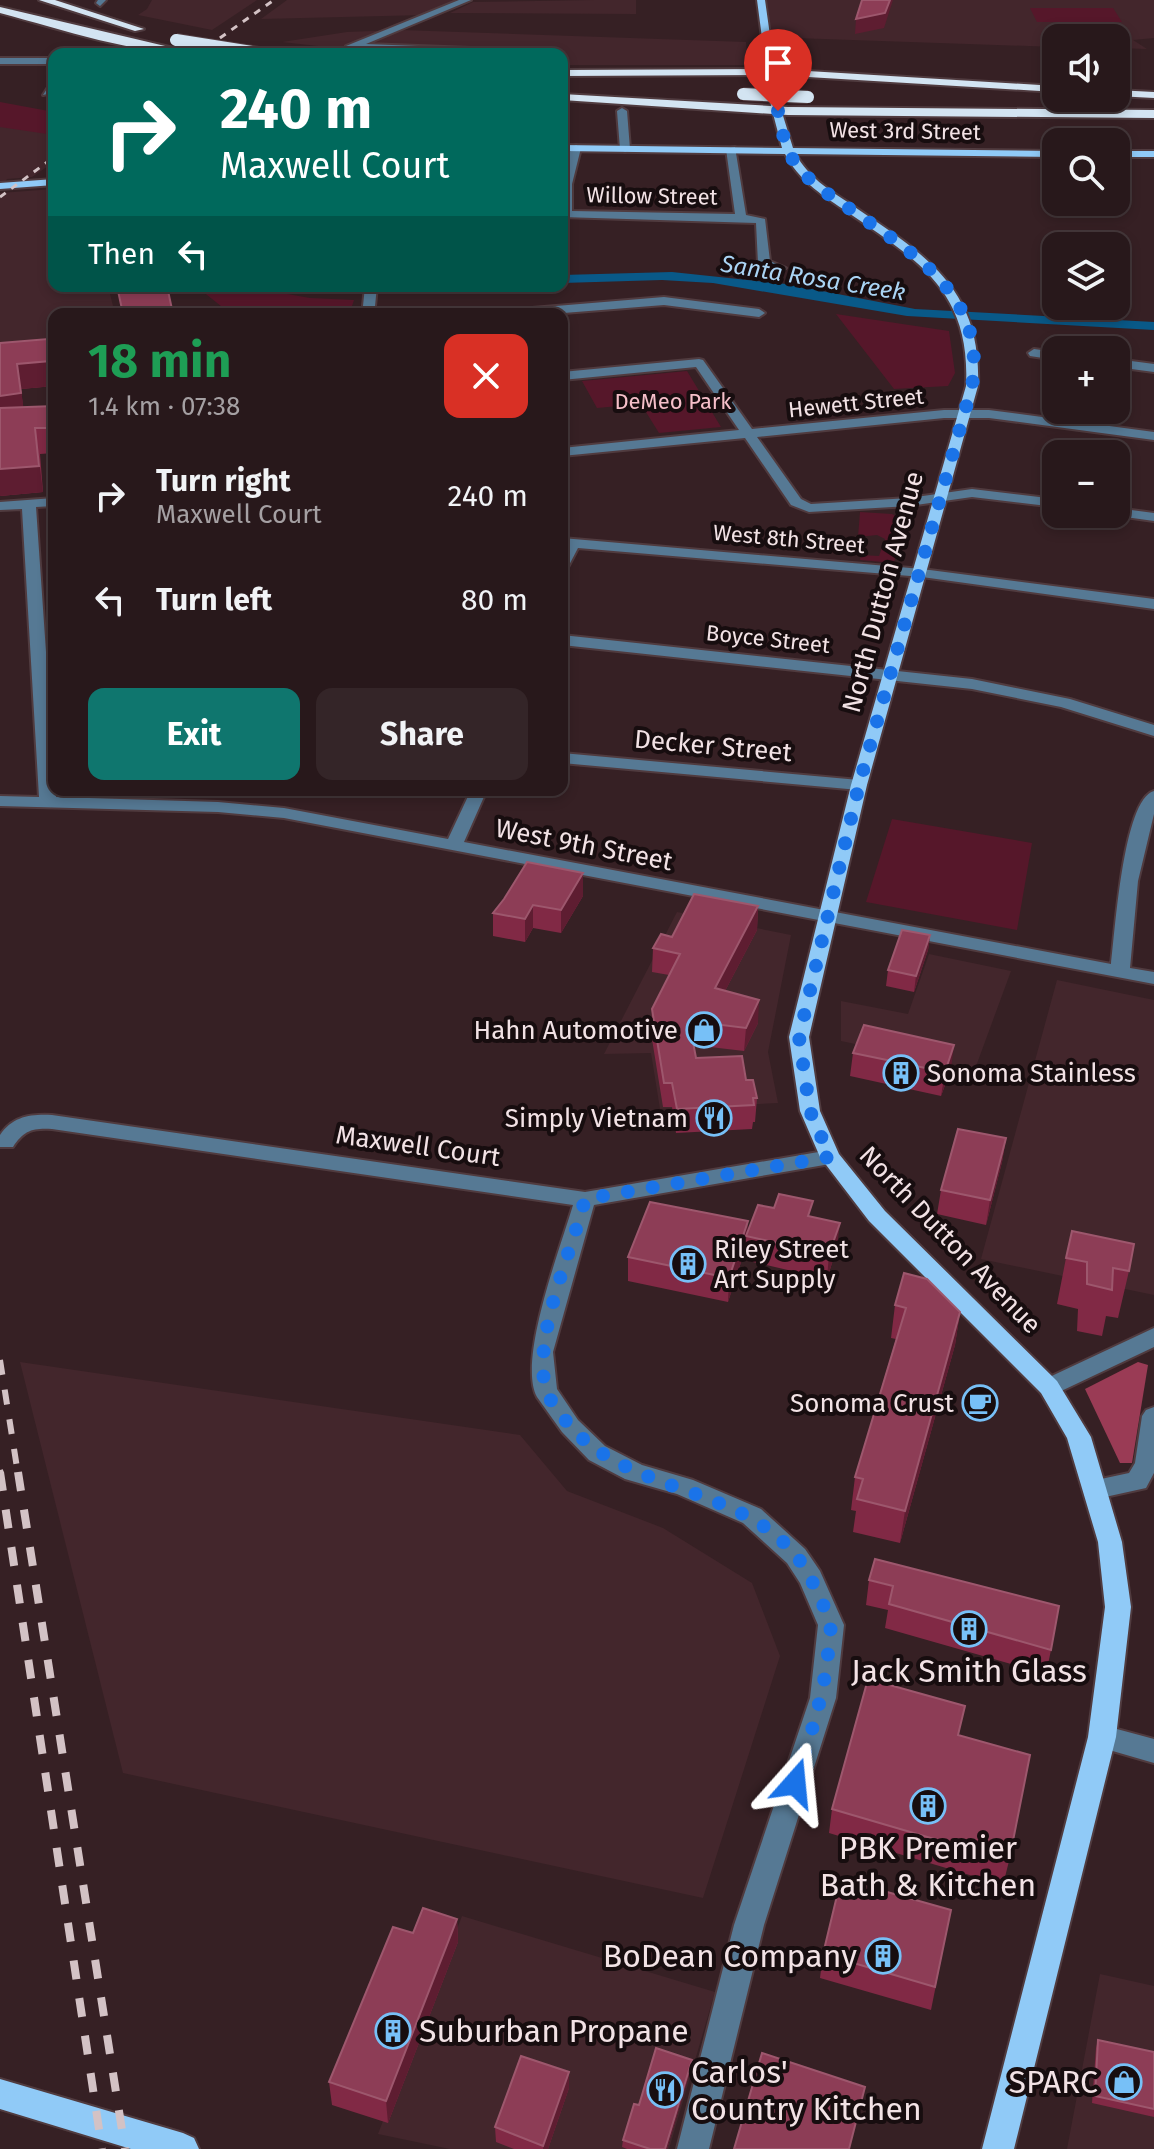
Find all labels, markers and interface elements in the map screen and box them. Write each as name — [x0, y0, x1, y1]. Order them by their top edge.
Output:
map controls — [1042, 24, 1130, 528]
button: sound — [1042, 24, 1130, 112]
pin — [744, 29, 812, 111]
icon: arrive — [756, 41, 800, 85]
text: 240 m — [220, 76, 372, 143]
icon: right — [88, 80, 192, 184]
street label: West 3rd Street — [829, 116, 981, 146]
button: search — [1042, 128, 1130, 216]
text: Maxwell Court — [220, 144, 449, 188]
street label: Willow Street — [586, 181, 718, 211]
icon: left — [171, 232, 215, 276]
button: layers — [1042, 232, 1130, 320]
text: Then — [88, 236, 155, 272]
water label: Santa Rosa Creek — [718, 249, 907, 306]
text: 18 min — [88, 332, 231, 390]
button: close — [444, 334, 528, 418]
button: + — [1042, 336, 1130, 424]
street label: Hewett Street — [787, 382, 925, 424]
park label: DeMeo Park — [614, 388, 732, 415]
text: 1.4 km · 07:38 — [88, 391, 240, 422]
button: − — [1042, 440, 1130, 528]
text: Turn right — [156, 463, 291, 499]
street label: North Dutton Avenue — [836, 468, 930, 716]
icon: right — [88, 474, 132, 518]
text: 240 m — [448, 478, 528, 514]
text: Maxwell Court — [156, 499, 322, 530]
street label: West 8th Street — [712, 519, 866, 559]
icon: left — [88, 578, 132, 622]
text: Turn left — [156, 582, 272, 618]
text: 80 m — [461, 582, 528, 618]
street label: Boyce Street — [705, 619, 831, 659]
button: Exit — [88, 688, 300, 780]
button: Share — [316, 688, 528, 780]
street label: Decker Street — [633, 724, 794, 768]
street label: West 9th Street — [493, 813, 676, 877]
shop icon: Hahn Automotive — [685, 1011, 723, 1049]
place label: Hahn Automotive — [474, 1015, 678, 1046]
building icon: Sonoma Stainless — [882, 1054, 920, 1092]
place label: Sonoma Stainless — [927, 1058, 1136, 1089]
restaurant icon: Simply Vietnam — [695, 1099, 733, 1137]
place label: Simply Vietnam — [505, 1103, 688, 1134]
street label: Maxwell Court — [334, 1119, 503, 1173]
street label: North Dutton Avenue — [853, 1140, 1047, 1340]
place label: Riley Street Art Supply — [714, 1234, 849, 1295]
building icon: Riley Street Art Supply — [669, 1245, 707, 1283]
cafe icon: Sonoma Crust — [961, 1384, 999, 1422]
place label: Sonoma Crust — [790, 1388, 955, 1419]
building icon: Jack Smith Glass — [950, 1610, 988, 1648]
place label: Jack Smith Glass — [851, 1652, 1087, 1690]
position arrow — [753, 1741, 837, 1825]
building icon: PBK Premier Bath & Kitchen — [909, 1787, 947, 1825]
place label: PBK Premier Bath & Kitchen — [820, 1829, 1036, 1904]
place label: BoDean Company — [603, 1937, 857, 1975]
building icon: BoDean Company — [864, 1937, 902, 1975]
building icon: Suburban Propane — [374, 2012, 412, 2050]
place label: Suburban Propane — [419, 2012, 689, 2050]
place label: Carlos' Country Kitchen — [691, 2053, 922, 2128]
place label: SPARC — [1009, 2063, 1098, 2101]
shop icon: SPARC — [1105, 2063, 1143, 2101]
restaurant icon: Carlos' Country Kitchen — [646, 2071, 684, 2109]

